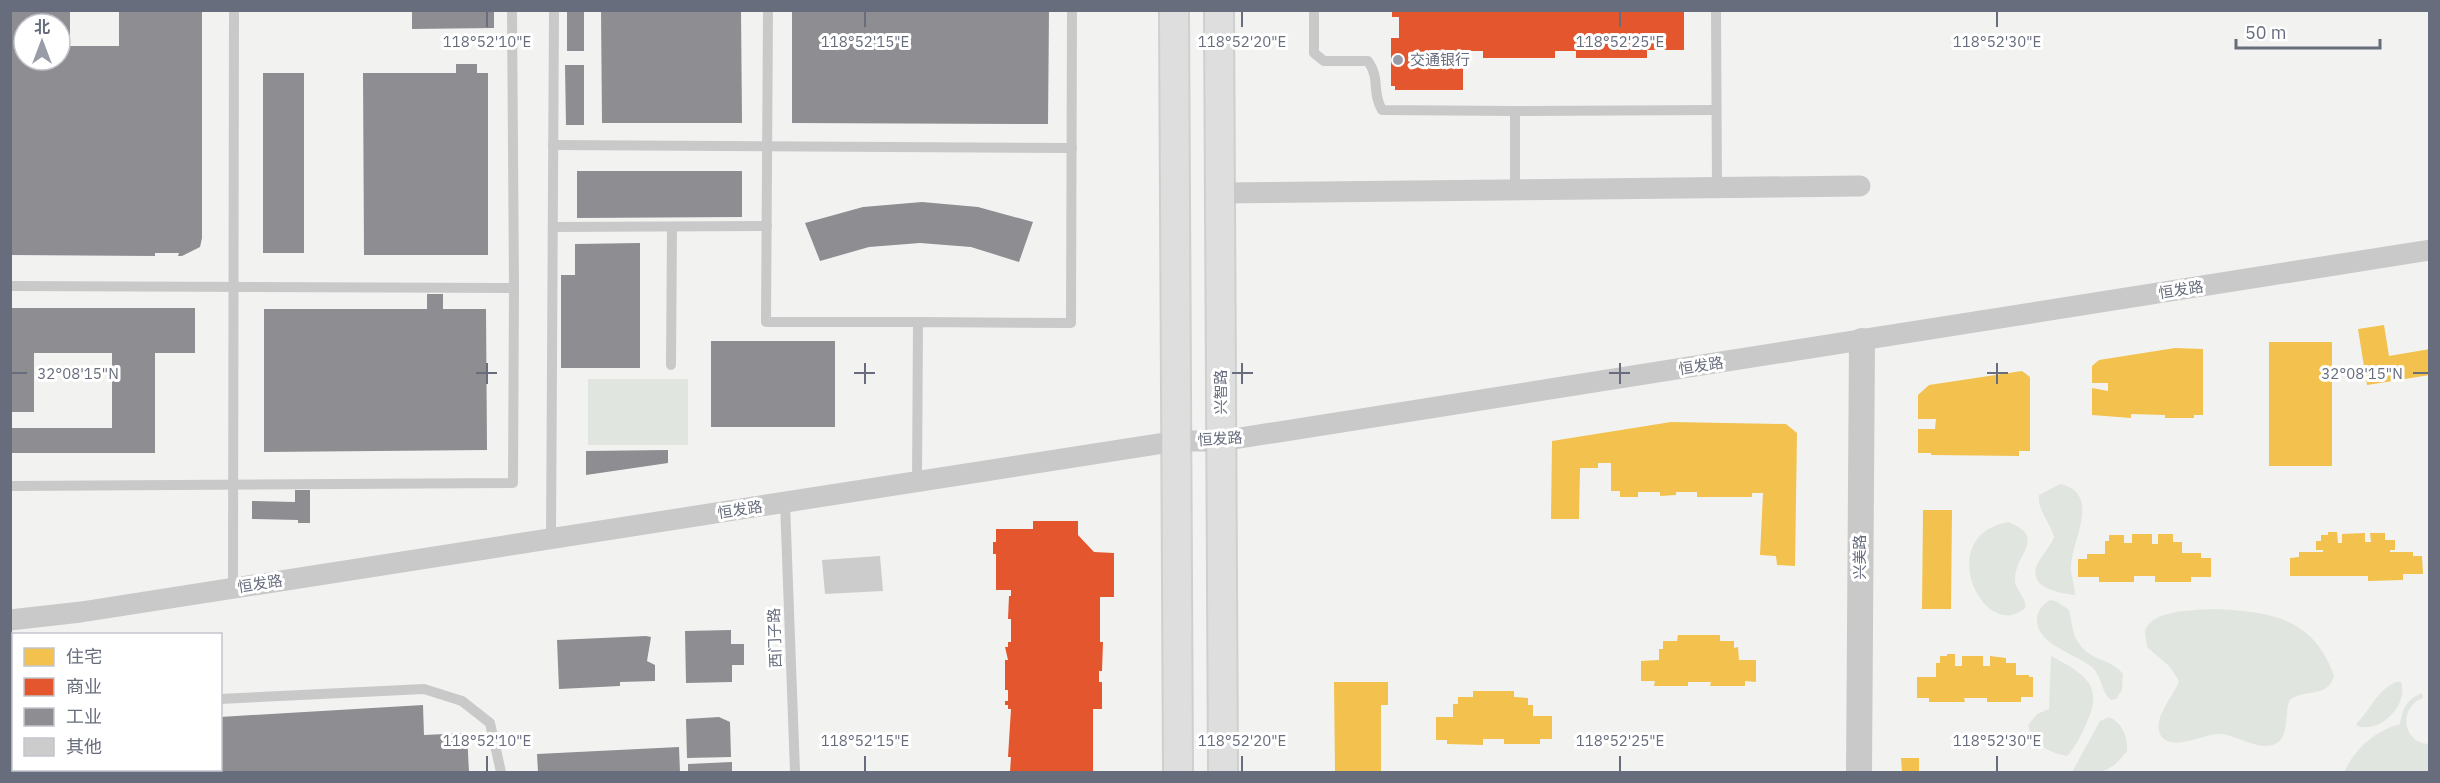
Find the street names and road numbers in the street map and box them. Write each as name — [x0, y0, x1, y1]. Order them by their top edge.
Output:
street label: 恒发路 — [2157, 277, 2205, 302]
street label: 恒发路 — [1677, 353, 1725, 378]
street label: 兴智路 — [1211, 369, 1230, 415]
street label: 恒发路 — [1197, 427, 1243, 450]
street label: 恒发路 — [716, 497, 764, 522]
street label: 兴美路 — [1850, 534, 1869, 580]
street label: 恒发路 — [236, 571, 284, 596]
street label: 西门子路 — [764, 608, 785, 668]

